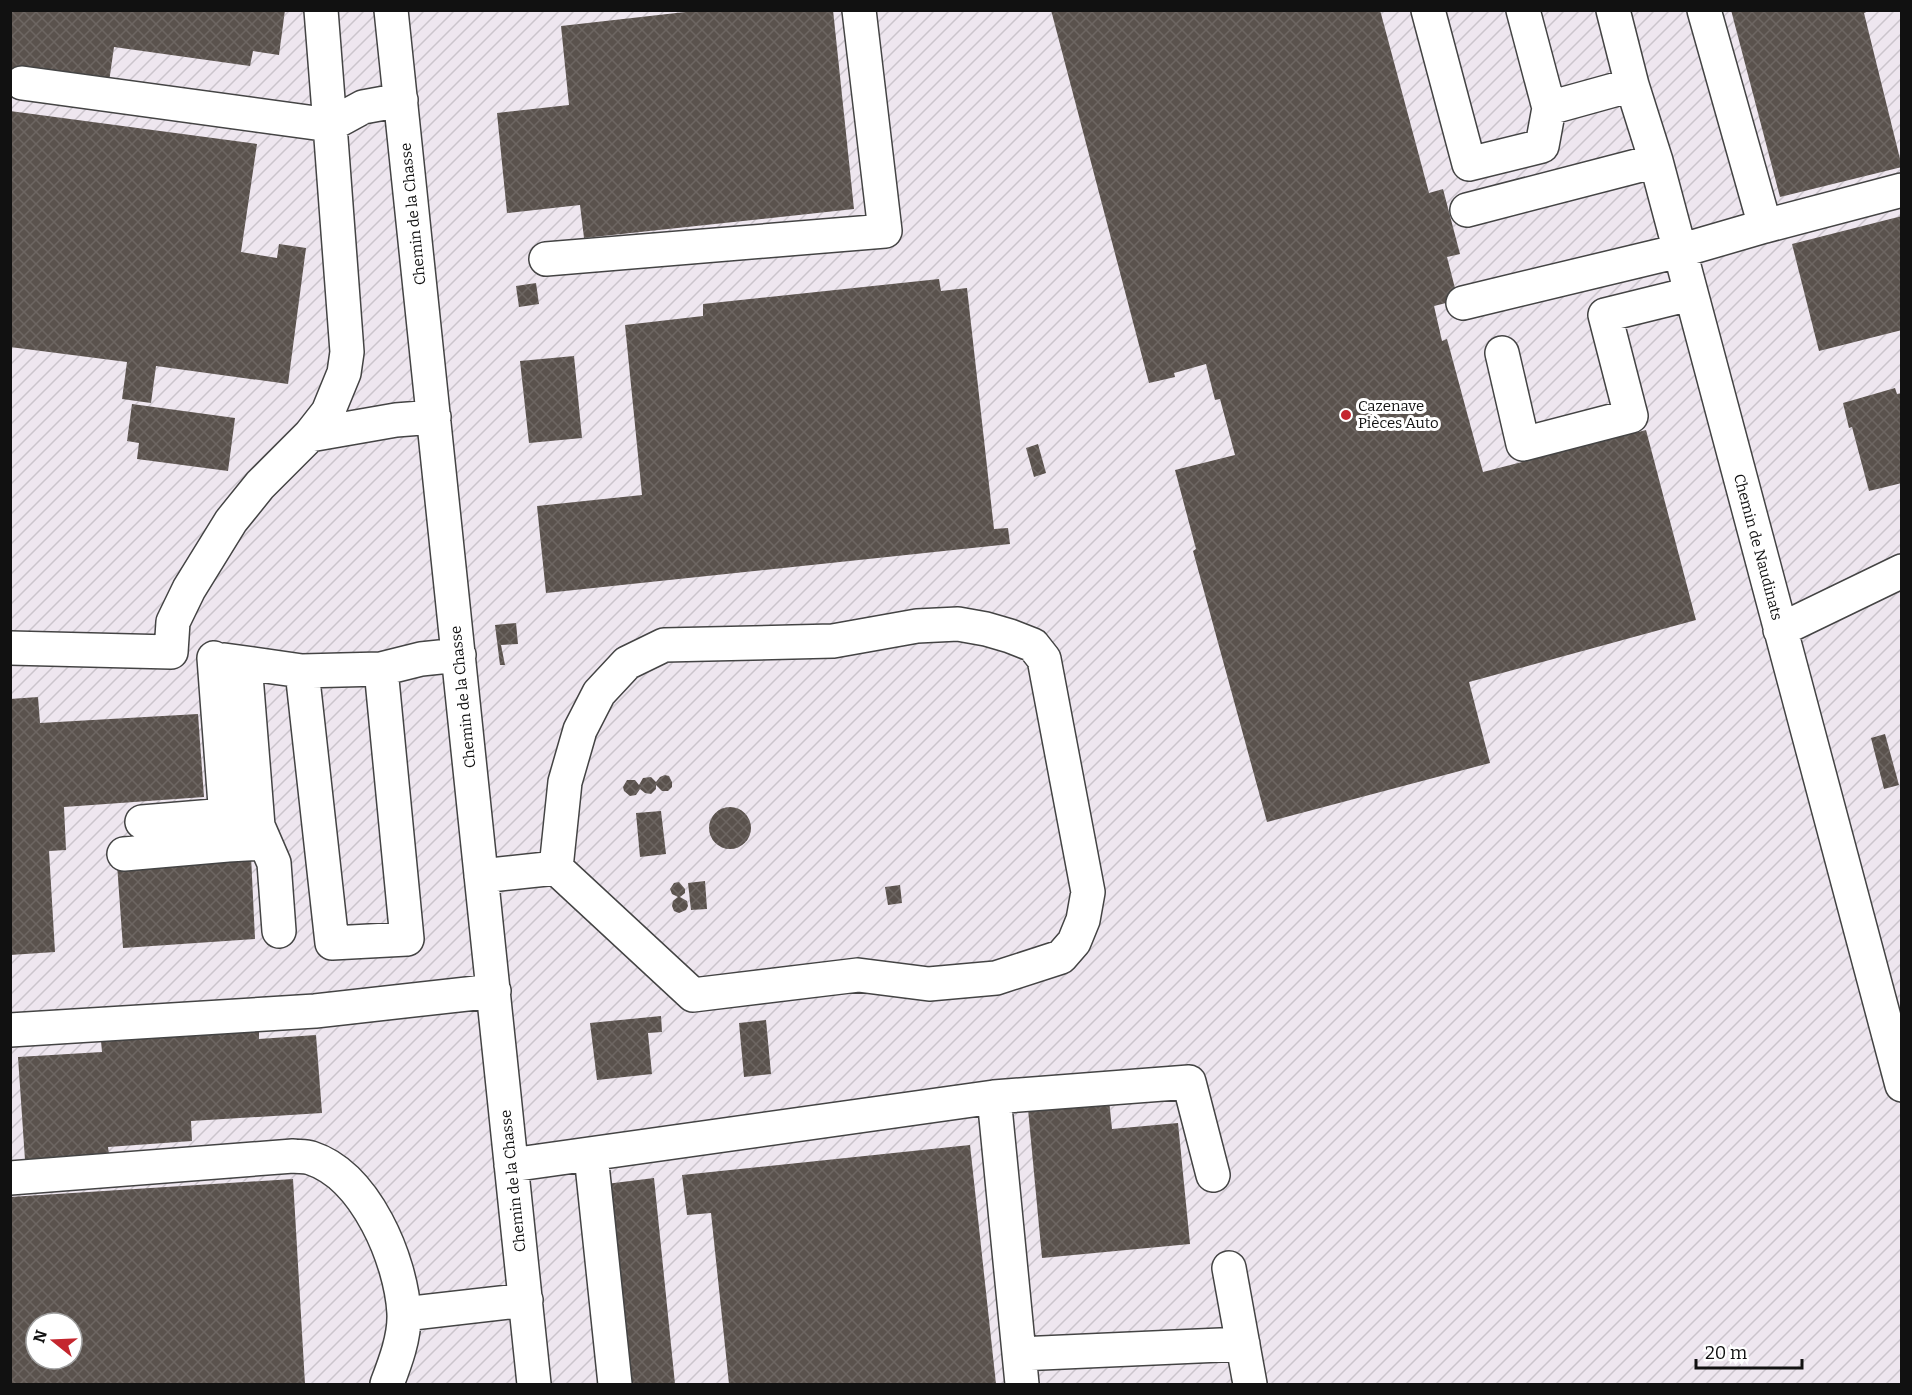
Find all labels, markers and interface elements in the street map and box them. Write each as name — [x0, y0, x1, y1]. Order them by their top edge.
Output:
street label: Chemin de la Chasse — [397, 142, 429, 286]
place label: Cazenave Pièces Auto — [1358, 397, 1439, 432]
marker: Cazenave Pièces Auto — [1339, 408, 1353, 422]
street label: Chemin de Naudinats — [1730, 472, 1786, 622]
street label: Chemin de la Chasse — [447, 625, 479, 769]
street label: Chemin de la Chasse — [497, 1109, 529, 1253]
north arrow — [24, 1311, 84, 1371]
text: N — [29, 1328, 51, 1345]
scale bar — [1696, 1332, 1802, 1370]
text: 20 m — [1705, 1342, 1747, 1364]

